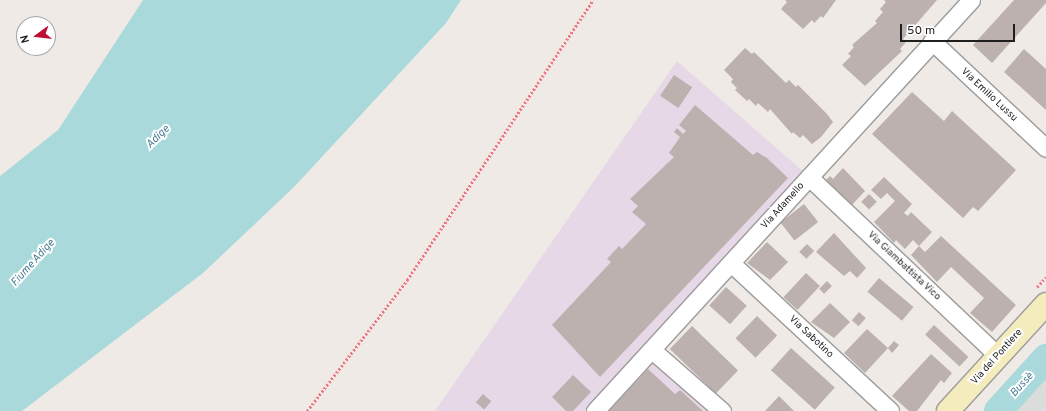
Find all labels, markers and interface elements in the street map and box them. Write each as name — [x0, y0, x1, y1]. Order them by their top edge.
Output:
north arrow — [16, 16, 56, 56]
scale bar — [902, 16, 1017, 42]
text: 50 m — [907, 23, 935, 39]
text: N — [18, 33, 33, 44]
street label: Via Emilio Lussu — [958, 66, 1020, 124]
water label: Adige — [144, 123, 172, 151]
street label: Via Adamello — [759, 180, 807, 232]
street label: Via Giambattista Vico — [865, 229, 943, 303]
water label: Fiume Adige — [8, 237, 58, 289]
street label: Via Sabotino — [786, 313, 836, 361]
street label: Via del Pontiere — [969, 327, 1025, 387]
water label: Bussè — [1008, 370, 1036, 400]

